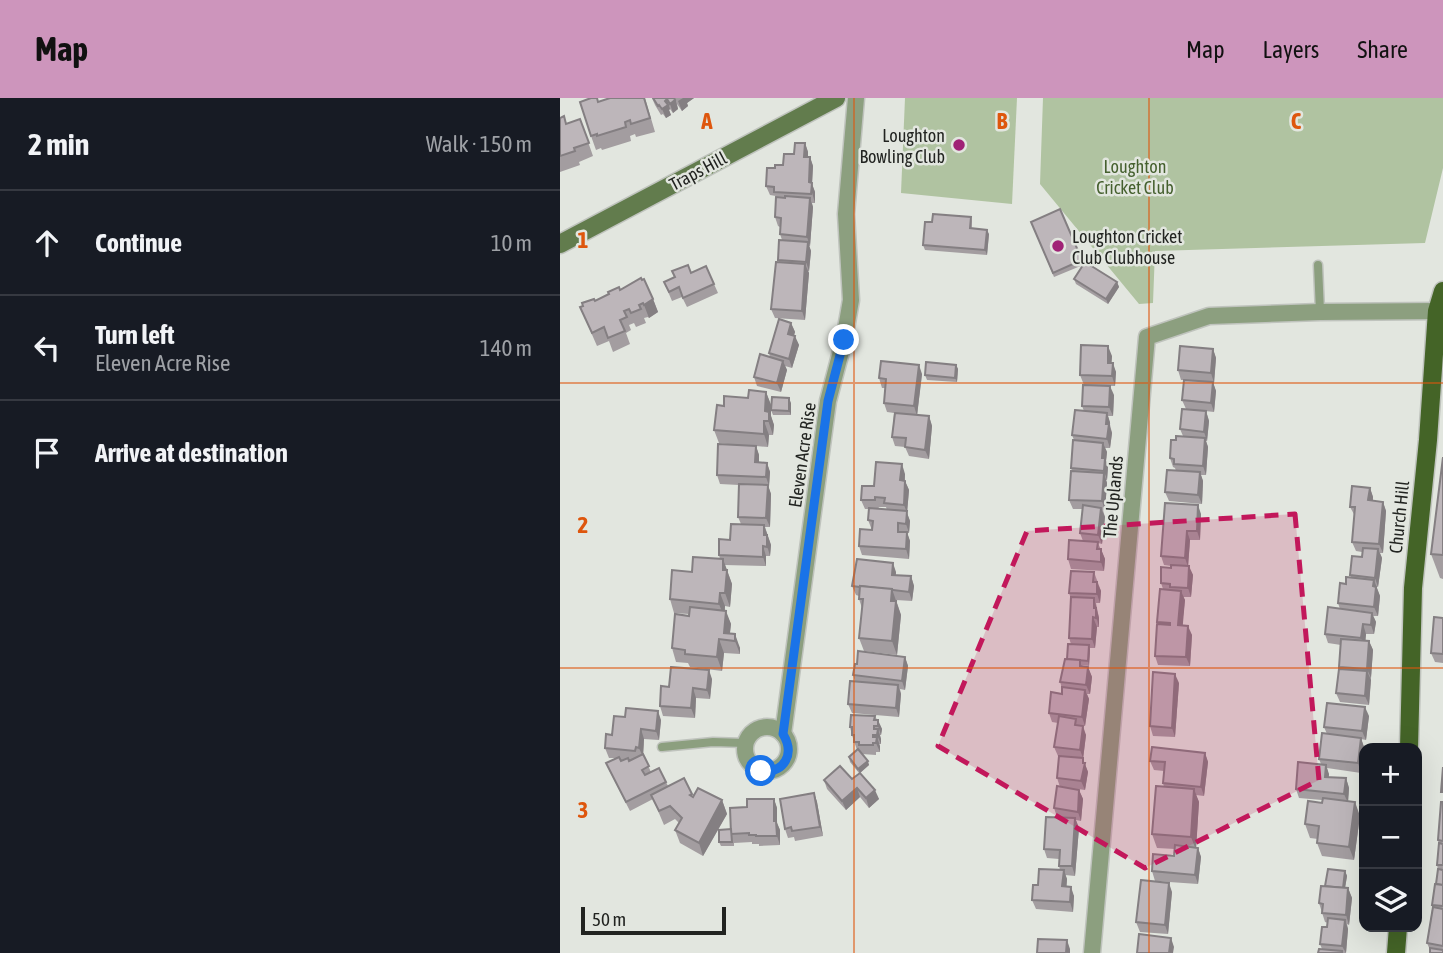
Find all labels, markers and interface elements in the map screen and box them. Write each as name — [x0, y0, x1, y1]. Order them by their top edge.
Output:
text: Map — [35, 30, 88, 68]
text: Map — [1186, 36, 1225, 63]
text: Layers — [1263, 36, 1319, 63]
text: Share — [1357, 36, 1408, 63]
text: A — [700, 108, 713, 134]
text: B — [997, 108, 1008, 134]
text: C — [1291, 108, 1302, 134]
place label: Loughton Bowling Club — [860, 125, 945, 167]
text: 2 min — [28, 127, 89, 161]
text: Walk · 150 m — [426, 131, 532, 157]
marker: Loughton Bowling Club — [951, 137, 967, 153]
street label: Traps Hill — [666, 147, 730, 195]
park label: Loughton Cricket Club — [1096, 156, 1174, 198]
icon: ahead — [28, 224, 66, 262]
place label: Loughton Cricket Club Clubhouse — [1072, 226, 1182, 268]
text: 1 — [578, 227, 589, 253]
text: Continue — [95, 228, 182, 258]
text: 10 m — [491, 230, 532, 256]
marker: Loughton Cricket Club Clubhouse — [1050, 238, 1066, 254]
text: Turn left — [95, 320, 175, 350]
route end — [828, 324, 859, 355]
icon: left — [28, 329, 66, 367]
text: 140 m — [480, 335, 532, 361]
text: Eleven Acre Rise — [95, 350, 230, 376]
street label: Eleven Acre Rise — [784, 401, 820, 509]
icon: arrive — [28, 434, 66, 472]
text: Arrive at destination — [95, 438, 288, 468]
street label: The Uplands — [1099, 455, 1127, 539]
street label: Church Hill — [1385, 479, 1413, 554]
text: 2 — [578, 512, 588, 538]
map controls — [1359, 743, 1422, 932]
button: + — [1359, 743, 1422, 806]
route start — [745, 755, 776, 786]
text: 3 — [578, 797, 588, 823]
button: − — [1359, 806, 1422, 869]
button: layers — [1359, 869, 1422, 932]
scale bar — [581, 904, 726, 936]
text: 50 m — [592, 908, 626, 930]

